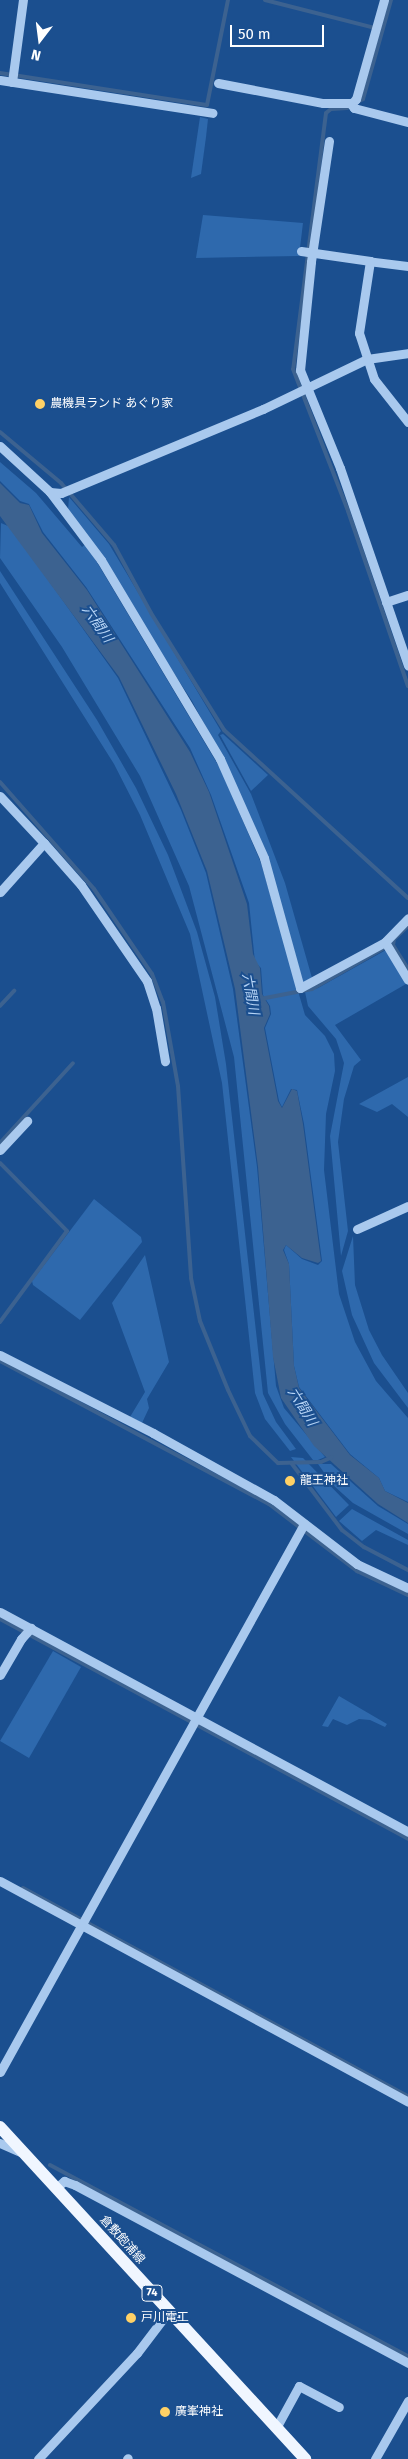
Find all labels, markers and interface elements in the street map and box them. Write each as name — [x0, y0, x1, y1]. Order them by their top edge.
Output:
north arrow — [15, 15, 65, 65]
scale bar — [233, 15, 327, 47]
text: 50 m — [238, 25, 271, 43]
text: N — [29, 46, 43, 64]
place label: 農機具ランド あぐり家 — [50, 397, 173, 411]
marker: 農機具ランド あぐり家 — [34, 398, 46, 410]
water label: 六間川 — [78, 602, 116, 646]
water label: 六間川 — [238, 972, 262, 1016]
water label: 六間川 — [284, 1385, 320, 1429]
place label: 龍王神社 — [300, 1474, 348, 1488]
marker: 龍王神社 — [284, 1475, 296, 1487]
street label: 倉敷飽浦線 — [97, 2213, 147, 2267]
road number: 74 — [141, 2284, 163, 2302]
place label: 戸川電工 — [141, 2311, 189, 2325]
marker: 戸川電工 — [125, 2312, 137, 2324]
place label: 廣峯神社 — [175, 2405, 223, 2419]
marker: 廣峯神社 — [159, 2406, 171, 2418]

